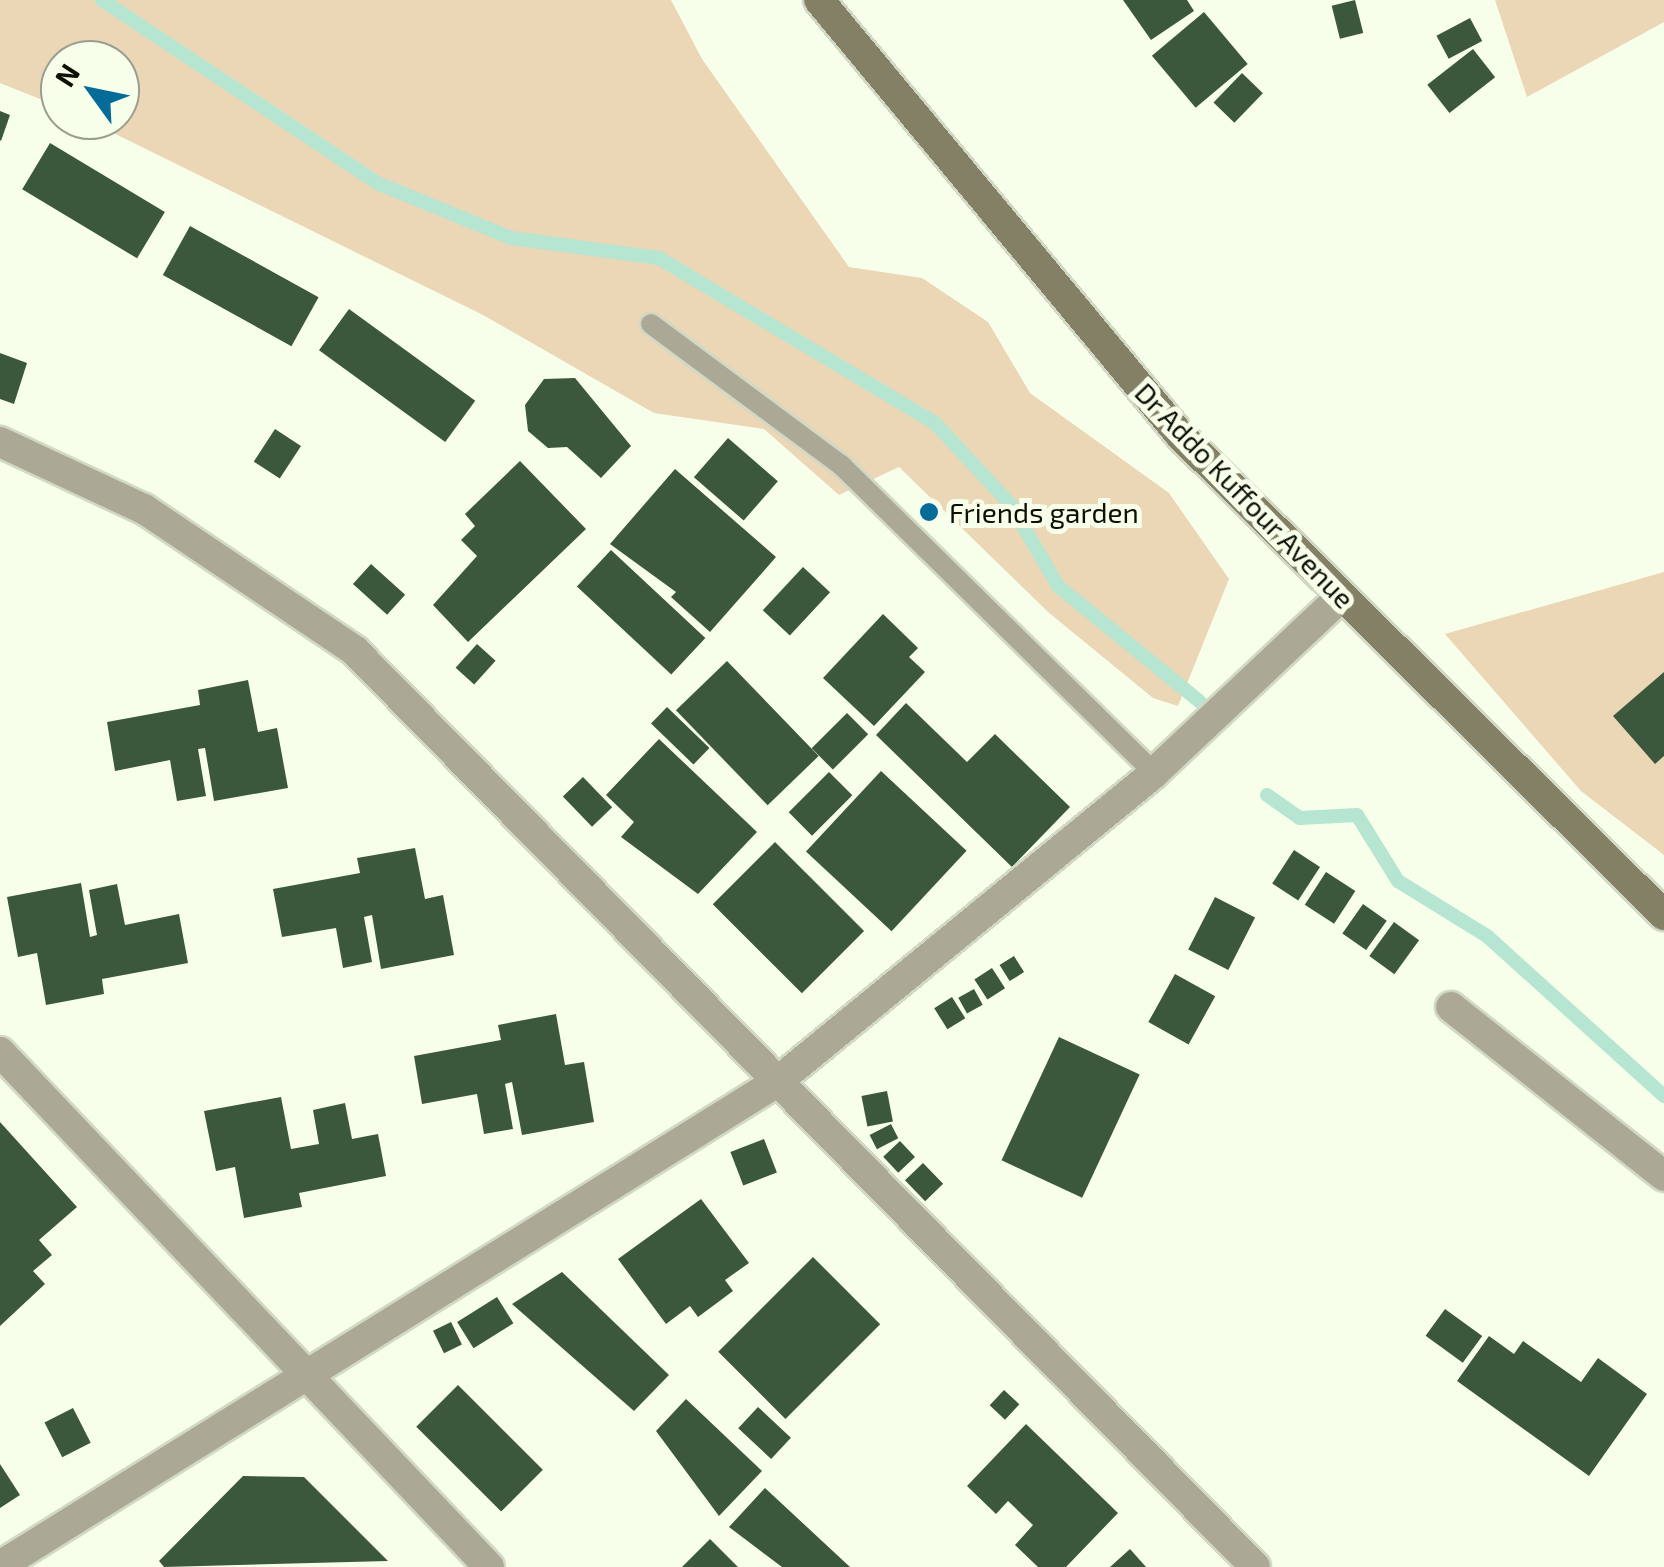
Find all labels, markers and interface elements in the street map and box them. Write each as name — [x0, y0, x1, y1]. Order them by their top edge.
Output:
north arrow — [40, 40, 140, 140]
text: N — [47, 57, 86, 92]
street label: Dr Addo Kuffour Avenue — [1128, 374, 1362, 616]
place label: Friends garden — [949, 495, 1139, 529]
marker: Friends garden — [918, 501, 940, 523]

